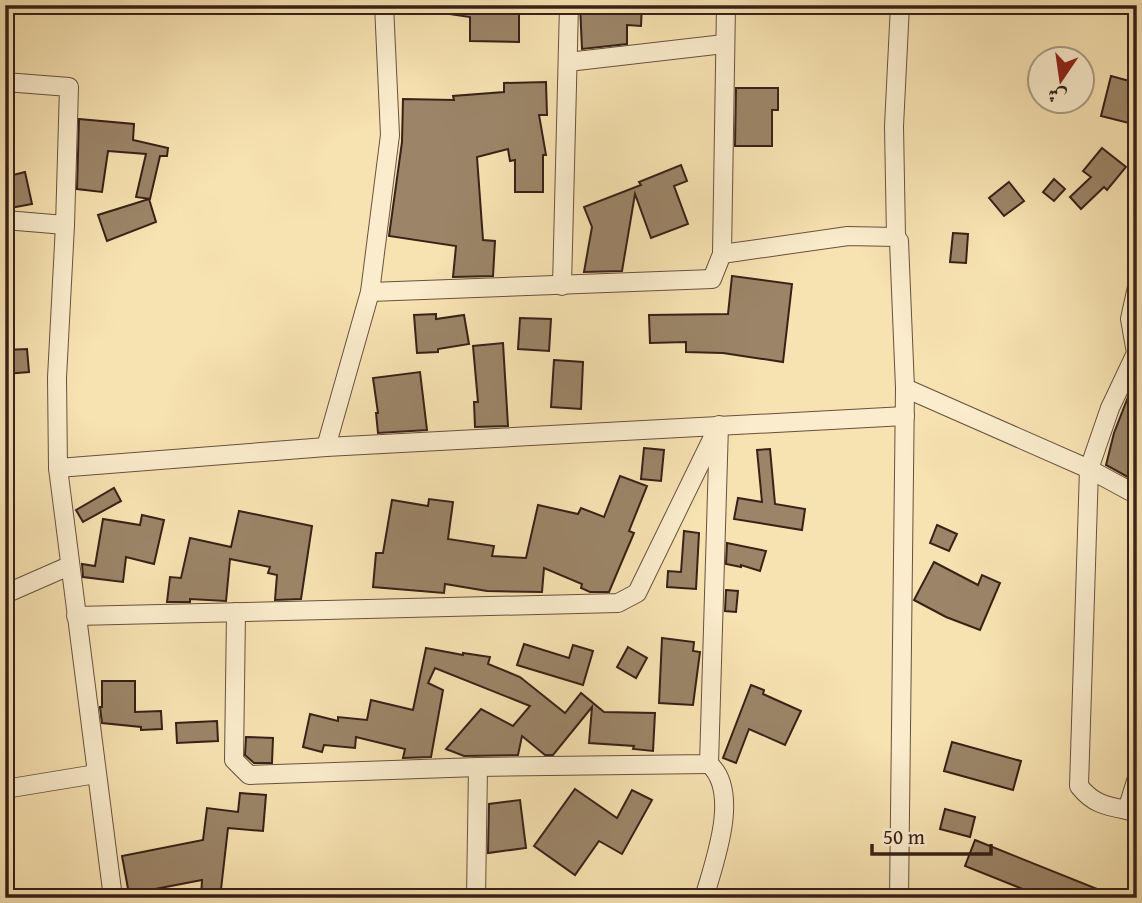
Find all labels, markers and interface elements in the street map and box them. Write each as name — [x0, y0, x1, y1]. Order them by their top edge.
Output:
north arrow — [1026, 46, 1096, 116]
text: ش — [1045, 81, 1070, 112]
scale bar — [872, 812, 992, 856]
text: 50 m — [883, 821, 925, 852]

